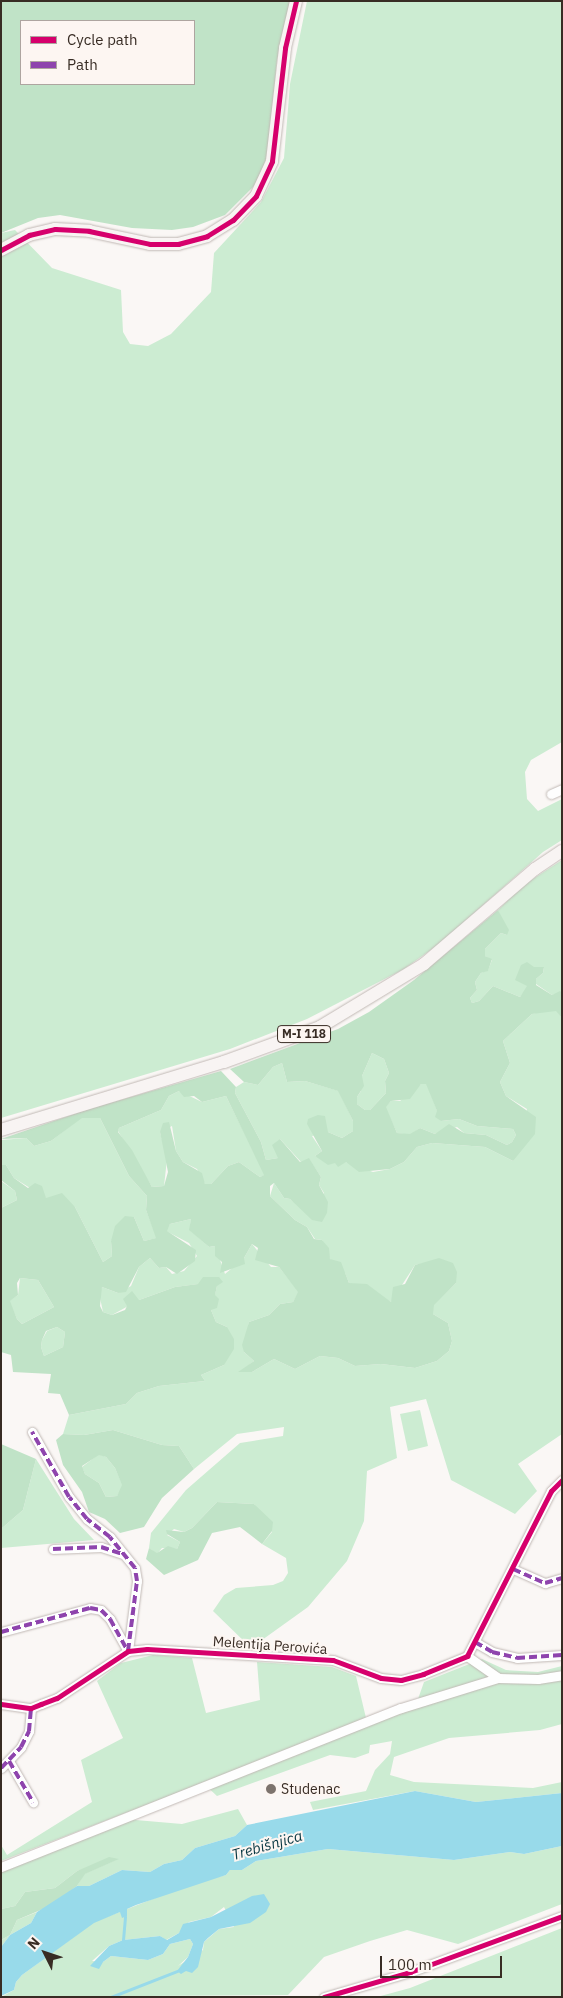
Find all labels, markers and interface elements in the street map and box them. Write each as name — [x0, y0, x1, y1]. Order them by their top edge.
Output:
legend — [20, 20, 195, 85]
text: Cycle path — [67, 30, 138, 49]
text: Path — [67, 55, 98, 74]
road number: M-I 118 — [276, 1024, 332, 1044]
street label: Melentija Perovića — [212, 1633, 328, 1657]
place label: Studenac — [281, 1781, 340, 1797]
marker: Studenac — [265, 1783, 277, 1795]
water label: Trebišnjica — [230, 1826, 304, 1864]
north arrow — [20, 1928, 70, 1978]
text: N — [24, 1933, 44, 1953]
scale bar — [383, 1946, 506, 1978]
text: 100 m — [388, 1955, 432, 1974]

